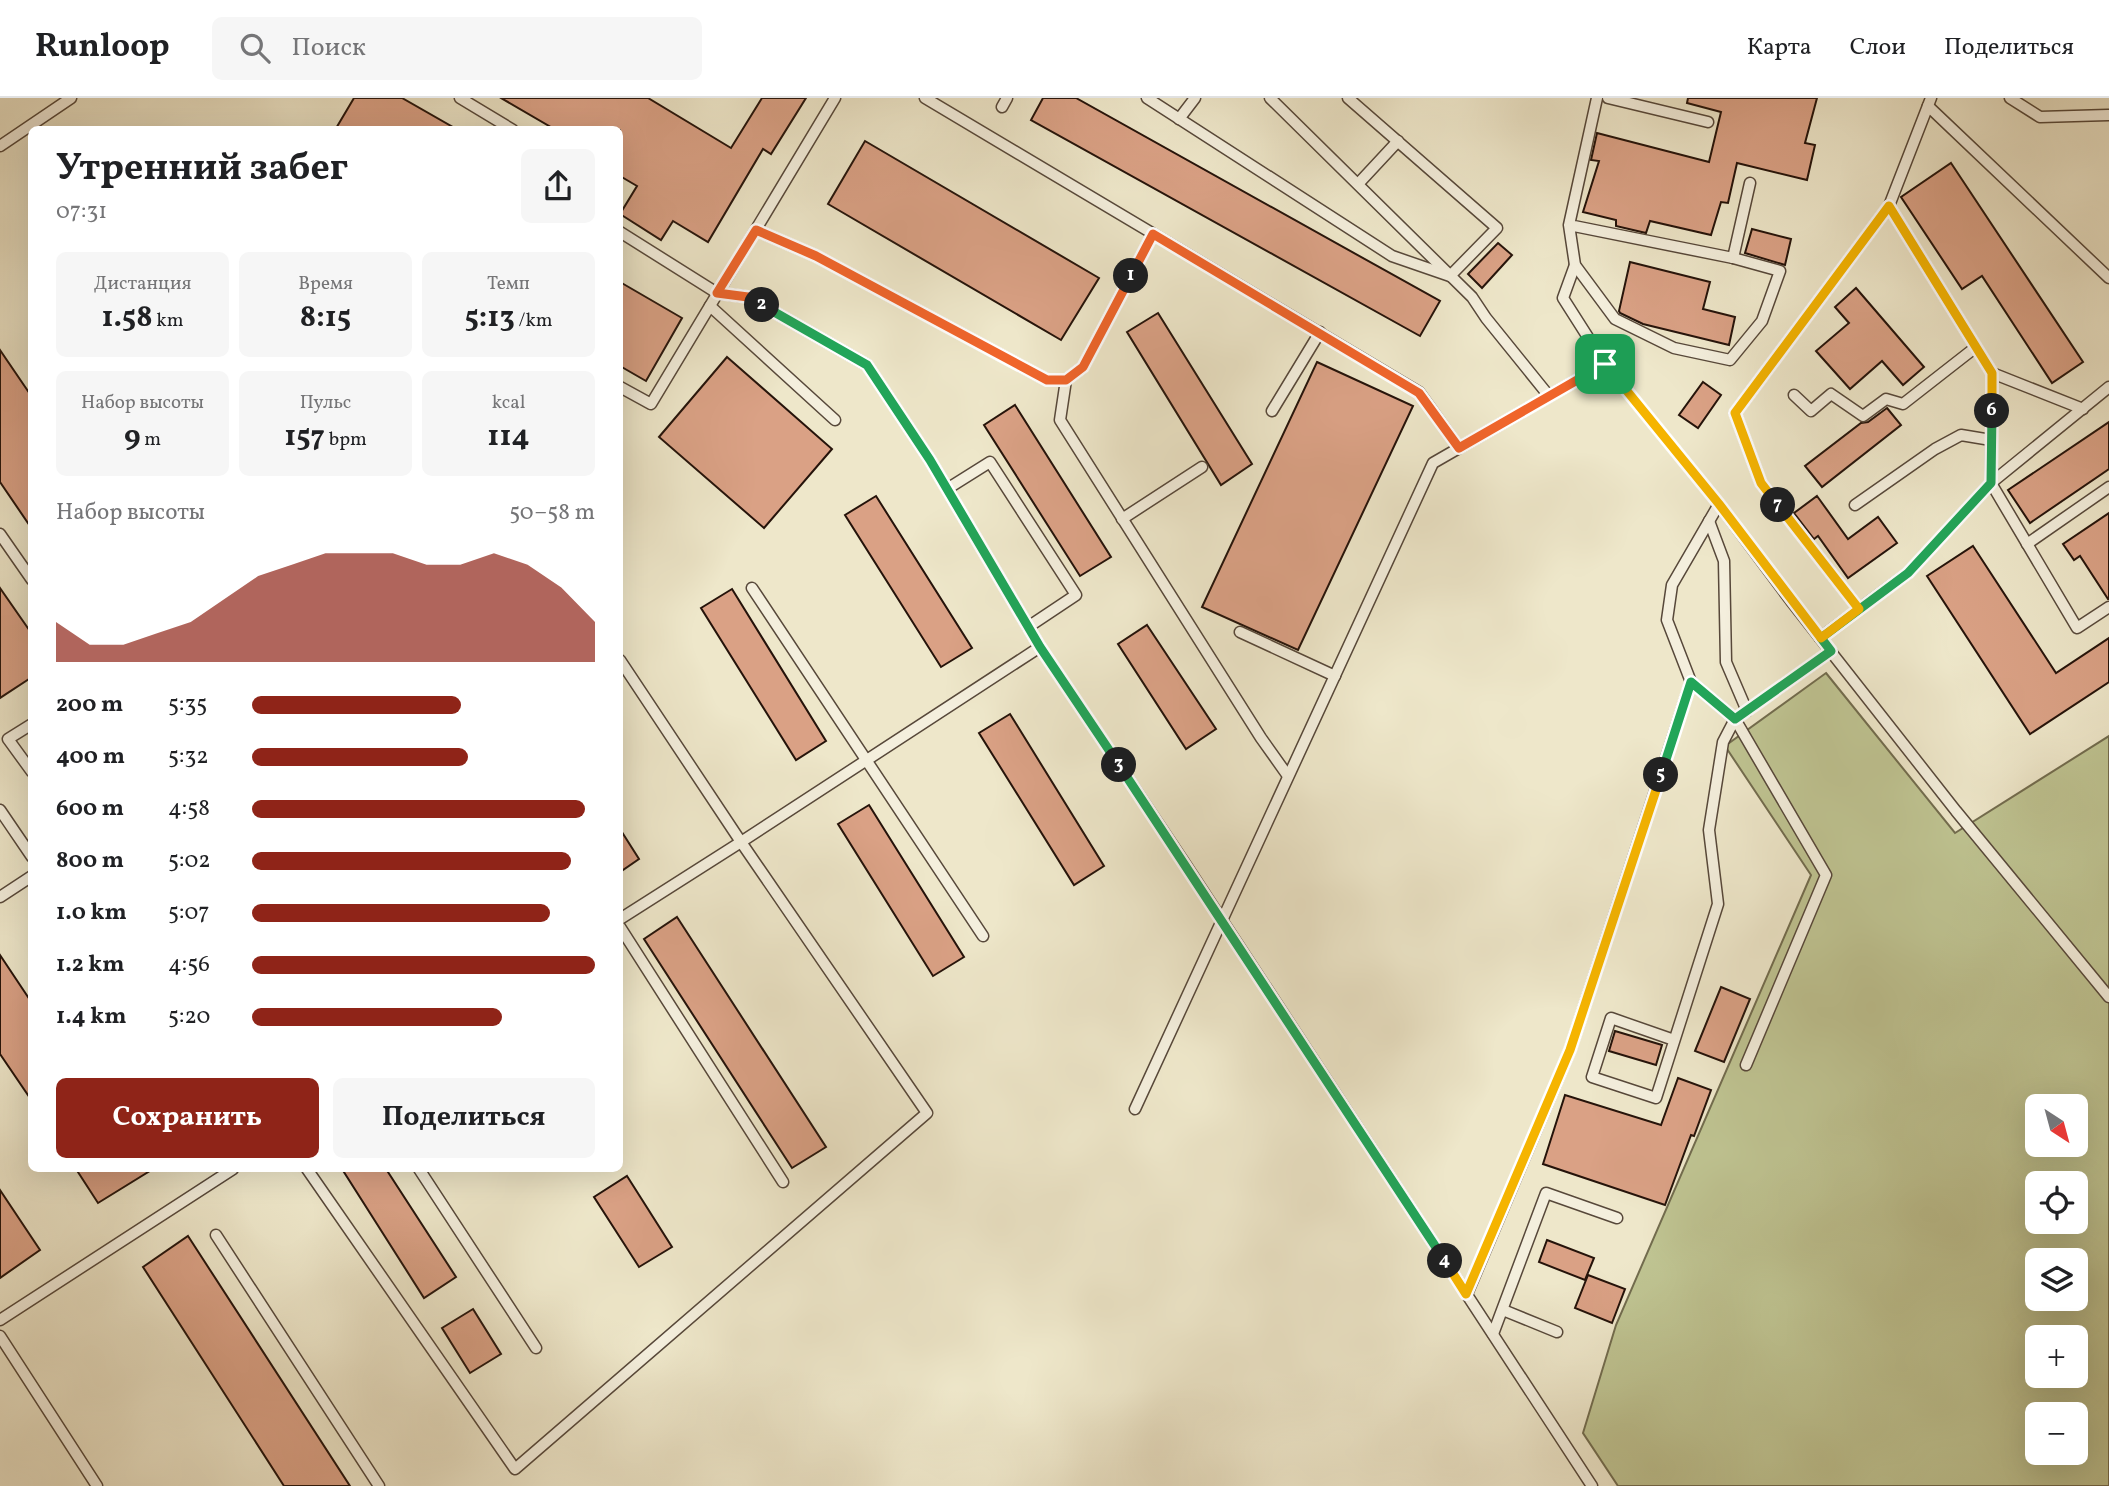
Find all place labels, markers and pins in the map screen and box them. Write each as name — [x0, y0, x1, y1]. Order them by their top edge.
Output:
pin: 1 — [1114, 258, 1148, 294]
pin: 2 — [744, 288, 780, 322]
pin — [1575, 334, 1635, 394]
pin: 6 — [1974, 394, 2010, 428]
pin: 7 — [1760, 488, 1796, 522]
pin: 3 — [1102, 748, 1136, 782]
pin: 5 — [1644, 758, 1678, 792]
pin: 4 — [1428, 1244, 1462, 1278]

